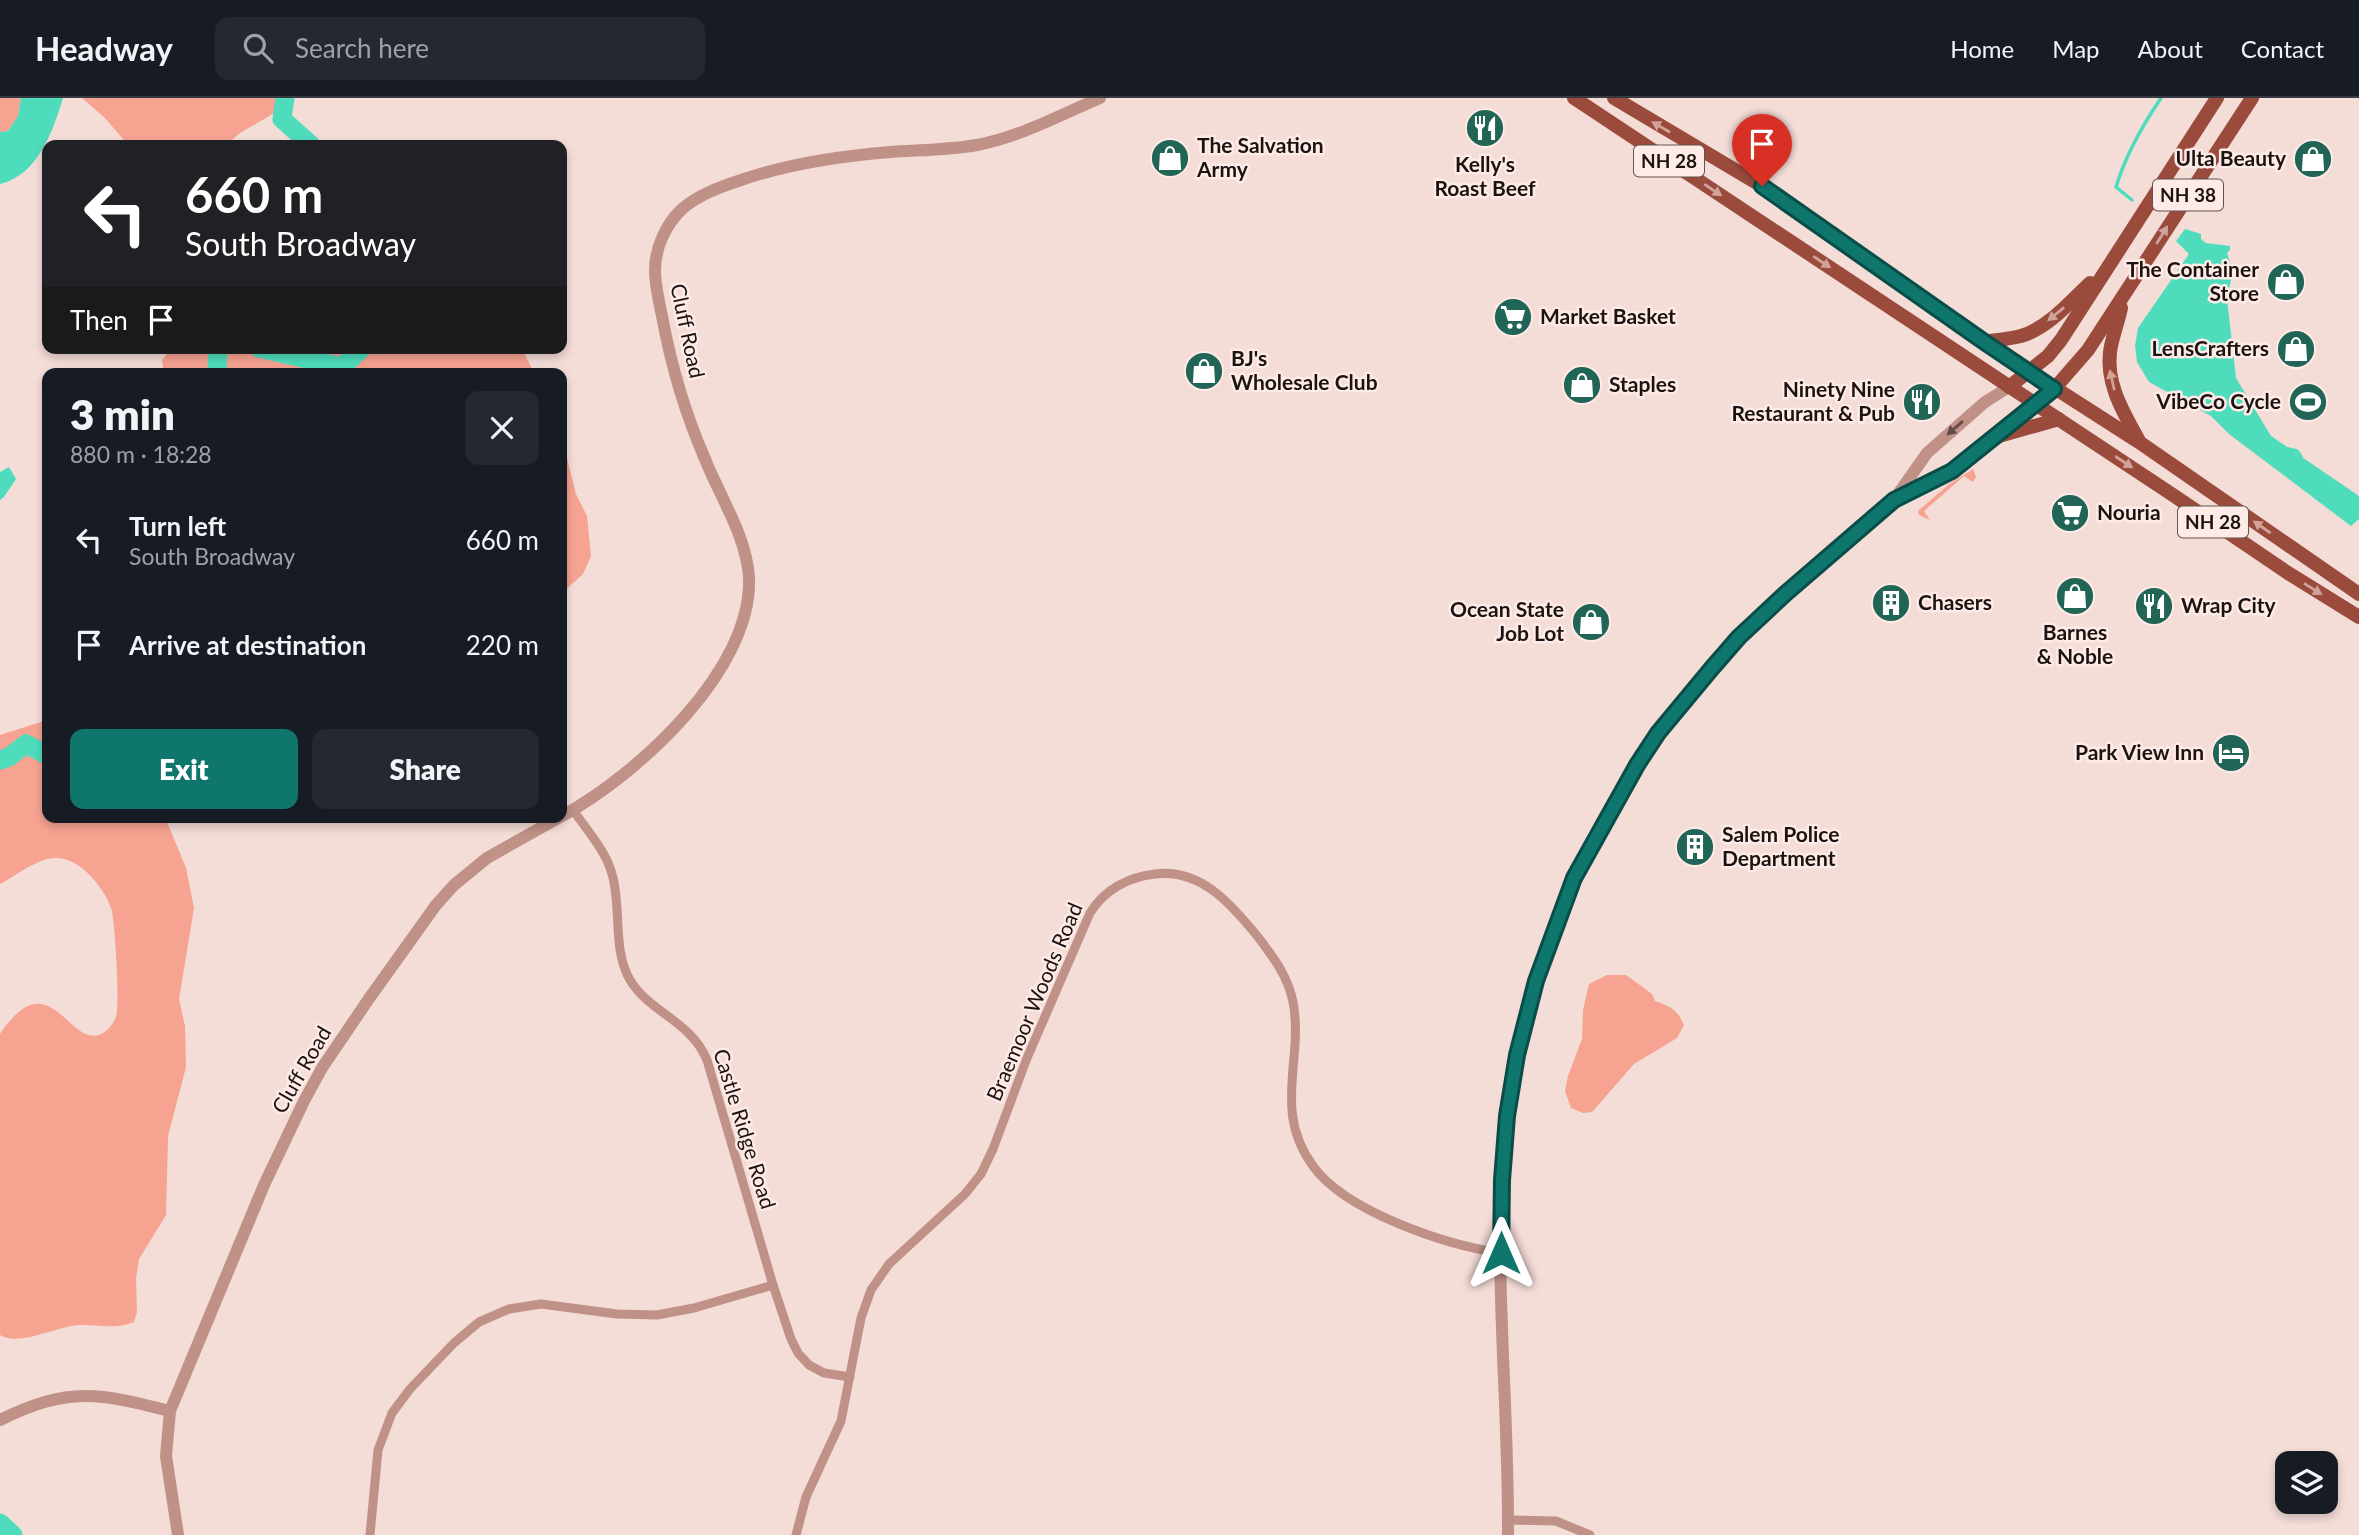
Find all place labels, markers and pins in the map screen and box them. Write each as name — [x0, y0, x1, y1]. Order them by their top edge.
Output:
restaurant icon: Kelly's Roast Beef — [1464, 107, 1506, 149]
pin — [1732, 114, 1792, 186]
place label: The Salvation Army — [1196, 132, 1324, 181]
shop icon: The Salvation Army — [1149, 137, 1191, 179]
shop icon: Ulta Beauty — [2292, 138, 2334, 180]
place label: Ulta Beauty — [2176, 145, 2287, 170]
place label: Kelly's Roast Beef — [1434, 151, 1536, 200]
place label: The Container Store — [2126, 256, 2259, 305]
shop icon: The Container Store — [2265, 261, 2307, 303]
supermarket icon: Market Basket — [1492, 296, 1534, 338]
place label: Market Basket — [1540, 303, 1676, 328]
shop icon: LensCrafters — [2275, 328, 2317, 370]
place label: LensCrafters — [2151, 335, 2269, 360]
place label: BJ's Wholesale Club — [1231, 345, 1378, 394]
shop icon: BJ's Wholesale Club — [1183, 350, 1225, 392]
shop icon: Staples — [1561, 364, 1603, 406]
place label: Staples — [1609, 371, 1676, 396]
place label: Ninety Nine Restaurant & Pub — [1731, 376, 1895, 425]
restaurant icon: Ninety Nine Restaurant & Pub — [1901, 381, 1943, 423]
sports icon: VibeCo Cycle — [2287, 381, 2329, 423]
place label: VibeCo Cycle — [2155, 388, 2281, 413]
supermarket icon: Nouria — [2049, 492, 2091, 534]
place label: Nouria — [2097, 499, 2161, 524]
shop icon: Barnes & Noble — [2054, 575, 2096, 617]
building icon: Chasers — [1870, 582, 1912, 624]
restaurant icon: Wrap City — [2133, 585, 2175, 627]
place label: Chasers — [1918, 589, 1992, 614]
place label: Wrap City — [2181, 592, 2277, 617]
place label: Ocean State Job Lot — [1450, 596, 1564, 645]
shop icon: Ocean State Job Lot — [1570, 601, 1612, 643]
place label: Barnes & Noble — [2037, 619, 2113, 668]
hotel icon: Park View Inn — [2210, 732, 2252, 774]
place label: Park View Inn — [2075, 739, 2204, 764]
place label: Salem Police Department — [1722, 821, 1839, 870]
building icon: Salem Police Department — [1674, 826, 1716, 868]

